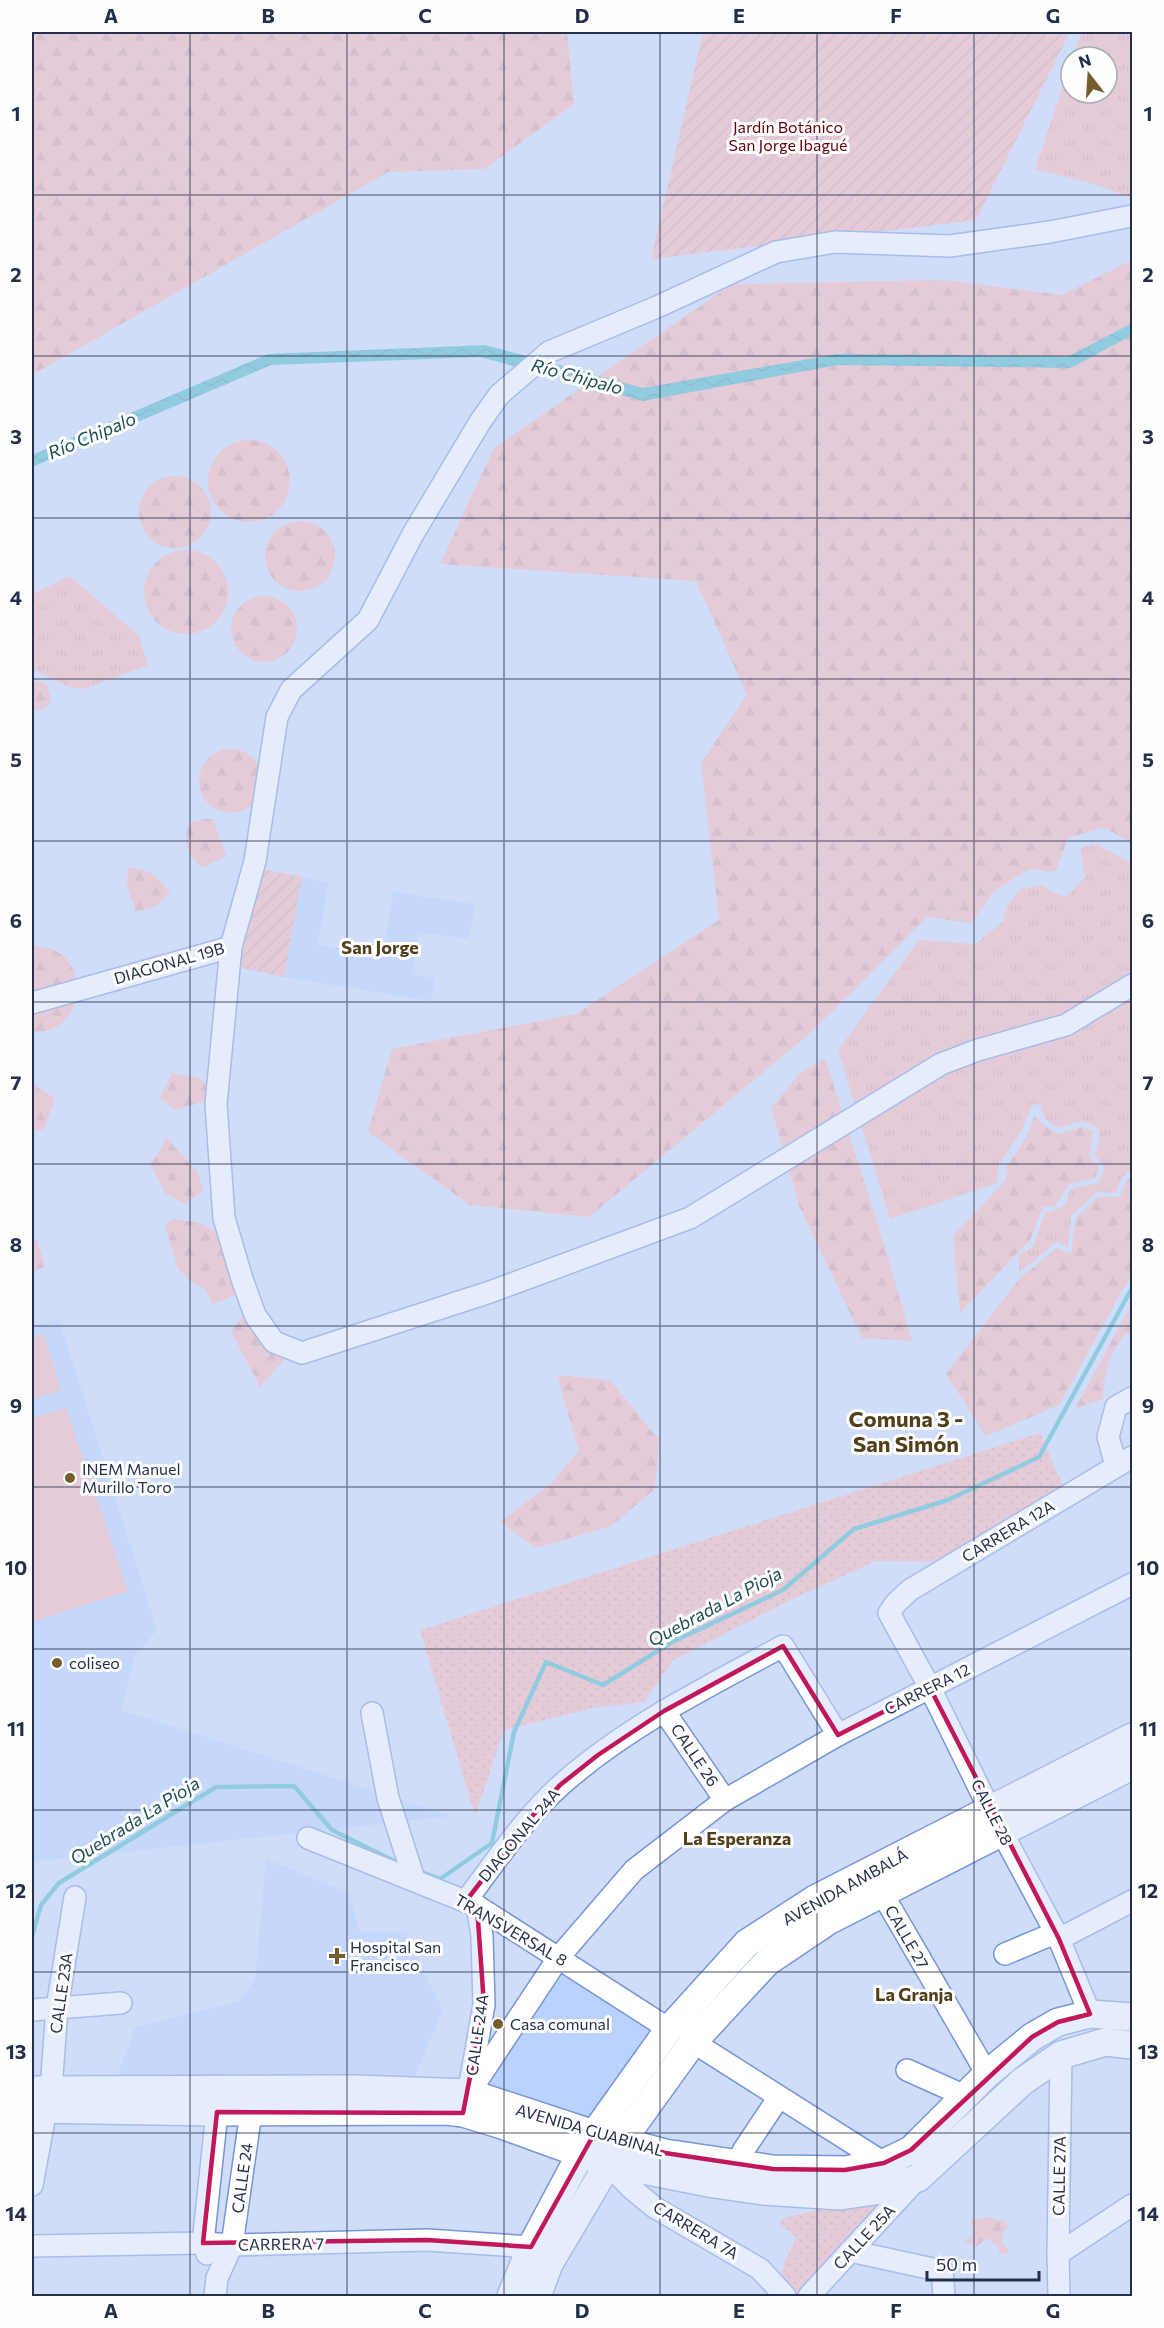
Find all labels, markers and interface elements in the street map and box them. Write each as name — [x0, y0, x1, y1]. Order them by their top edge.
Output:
text: A — [104, 3, 118, 27]
text: B — [261, 3, 275, 27]
text: C — [418, 3, 432, 27]
text: D — [575, 3, 589, 27]
text: E — [733, 3, 745, 27]
text: F — [890, 3, 902, 27]
text: G — [1046, 3, 1060, 27]
north arrow — [1059, 45, 1119, 105]
text: N — [1076, 49, 1093, 71]
text: 1 — [11, 101, 21, 125]
text: 1 — [1143, 101, 1153, 125]
park label: Jardín Botánico San Jorge Ibagué — [729, 117, 847, 154]
text: 2 — [10, 262, 22, 286]
text: 2 — [1142, 262, 1154, 286]
water label: Río Chipalo — [529, 353, 625, 399]
water label: Río Chipalo — [44, 407, 139, 463]
text: 3 — [10, 424, 22, 448]
text: 3 — [1142, 424, 1154, 448]
text: 4 — [10, 585, 22, 609]
text: 4 — [1142, 585, 1154, 609]
text: 5 — [10, 747, 22, 771]
text: 5 — [1142, 747, 1154, 771]
text: 6 — [10, 908, 22, 932]
text: 6 — [1142, 908, 1154, 932]
district label: San Jorge — [341, 936, 419, 958]
street label: DIAGONAL 19B — [112, 938, 226, 987]
text: 7 — [11, 1070, 22, 1094]
text: 7 — [1143, 1070, 1154, 1094]
text: 8 — [10, 1232, 22, 1256]
text: 8 — [1142, 1232, 1154, 1256]
text: 9 — [10, 1393, 22, 1417]
text: 9 — [1142, 1393, 1154, 1417]
district label: Comuna 3 - San Simón — [849, 1405, 963, 1457]
place label: INEM Manuel Murillo Toro — [82, 1459, 181, 1496]
marker: INEM Manuel Murillo Toro — [63, 1471, 77, 1485]
street label: CARRERA 12A — [958, 1496, 1057, 1566]
text: 10 — [5, 1555, 27, 1579]
text: 10 — [1137, 1555, 1159, 1579]
water label: Quebrada La Pioja — [644, 1562, 785, 1651]
place label: coliseo — [69, 1653, 120, 1672]
marker: coliseo — [50, 1656, 64, 1670]
street label: CARRERA 12 — [881, 1659, 973, 1718]
text: 11 — [7, 1716, 25, 1740]
text: 11 — [1139, 1716, 1157, 1740]
street label: CALLE 26 — [668, 1720, 723, 1790]
water label: Quebrada La Pioja — [66, 1771, 203, 1869]
street label: CALLE 28 — [968, 1776, 1017, 1848]
street label: DIAGONAL 24A — [474, 1784, 563, 1885]
district label: La Esperanza — [683, 1827, 791, 1849]
street label: AVENIDA AMBALÁ — [779, 1844, 911, 1929]
text: 12 — [6, 1878, 26, 1902]
text: 12 — [1138, 1878, 1158, 1902]
street label: TRANSVERSAL 8 — [452, 1890, 571, 1969]
street label: CALLE 27 — [882, 1902, 933, 1972]
place label: Hospital San Francisco — [350, 1937, 441, 1974]
marker: Hospital San Francisco — [328, 1947, 346, 1965]
street label: CALLE 23A — [45, 1951, 76, 2035]
district label: La Granja — [875, 1983, 953, 2005]
street label: CALLE 24A — [461, 1993, 492, 2077]
place label: Casa comunal — [510, 2014, 610, 2033]
marker: Casa comunal — [491, 2017, 505, 2031]
text: 13 — [6, 2039, 26, 2063]
text: 13 — [1138, 2039, 1158, 2063]
street label: AVENIDA GUABINAL — [514, 2099, 666, 2160]
street label: CALLE 27A — [1048, 2136, 1069, 2216]
street label: CALLE 24 — [227, 2141, 256, 2214]
street label: CARRERA 7A — [650, 2197, 742, 2262]
street label: CALLE 25A — [829, 2200, 898, 2273]
text: 14 — [5, 2201, 27, 2225]
text: 14 — [1137, 2201, 1159, 2225]
street label: CARRERA 7 — [238, 2233, 324, 2254]
scale bar — [927, 2244, 1040, 2282]
text: 50 m — [936, 2253, 977, 2275]
text: A — [104, 2298, 118, 2322]
text: B — [261, 2298, 275, 2322]
text: C — [418, 2298, 432, 2322]
text: D — [575, 2298, 589, 2322]
text: E — [733, 2298, 745, 2322]
text: F — [890, 2298, 902, 2322]
text: G — [1046, 2298, 1060, 2322]

